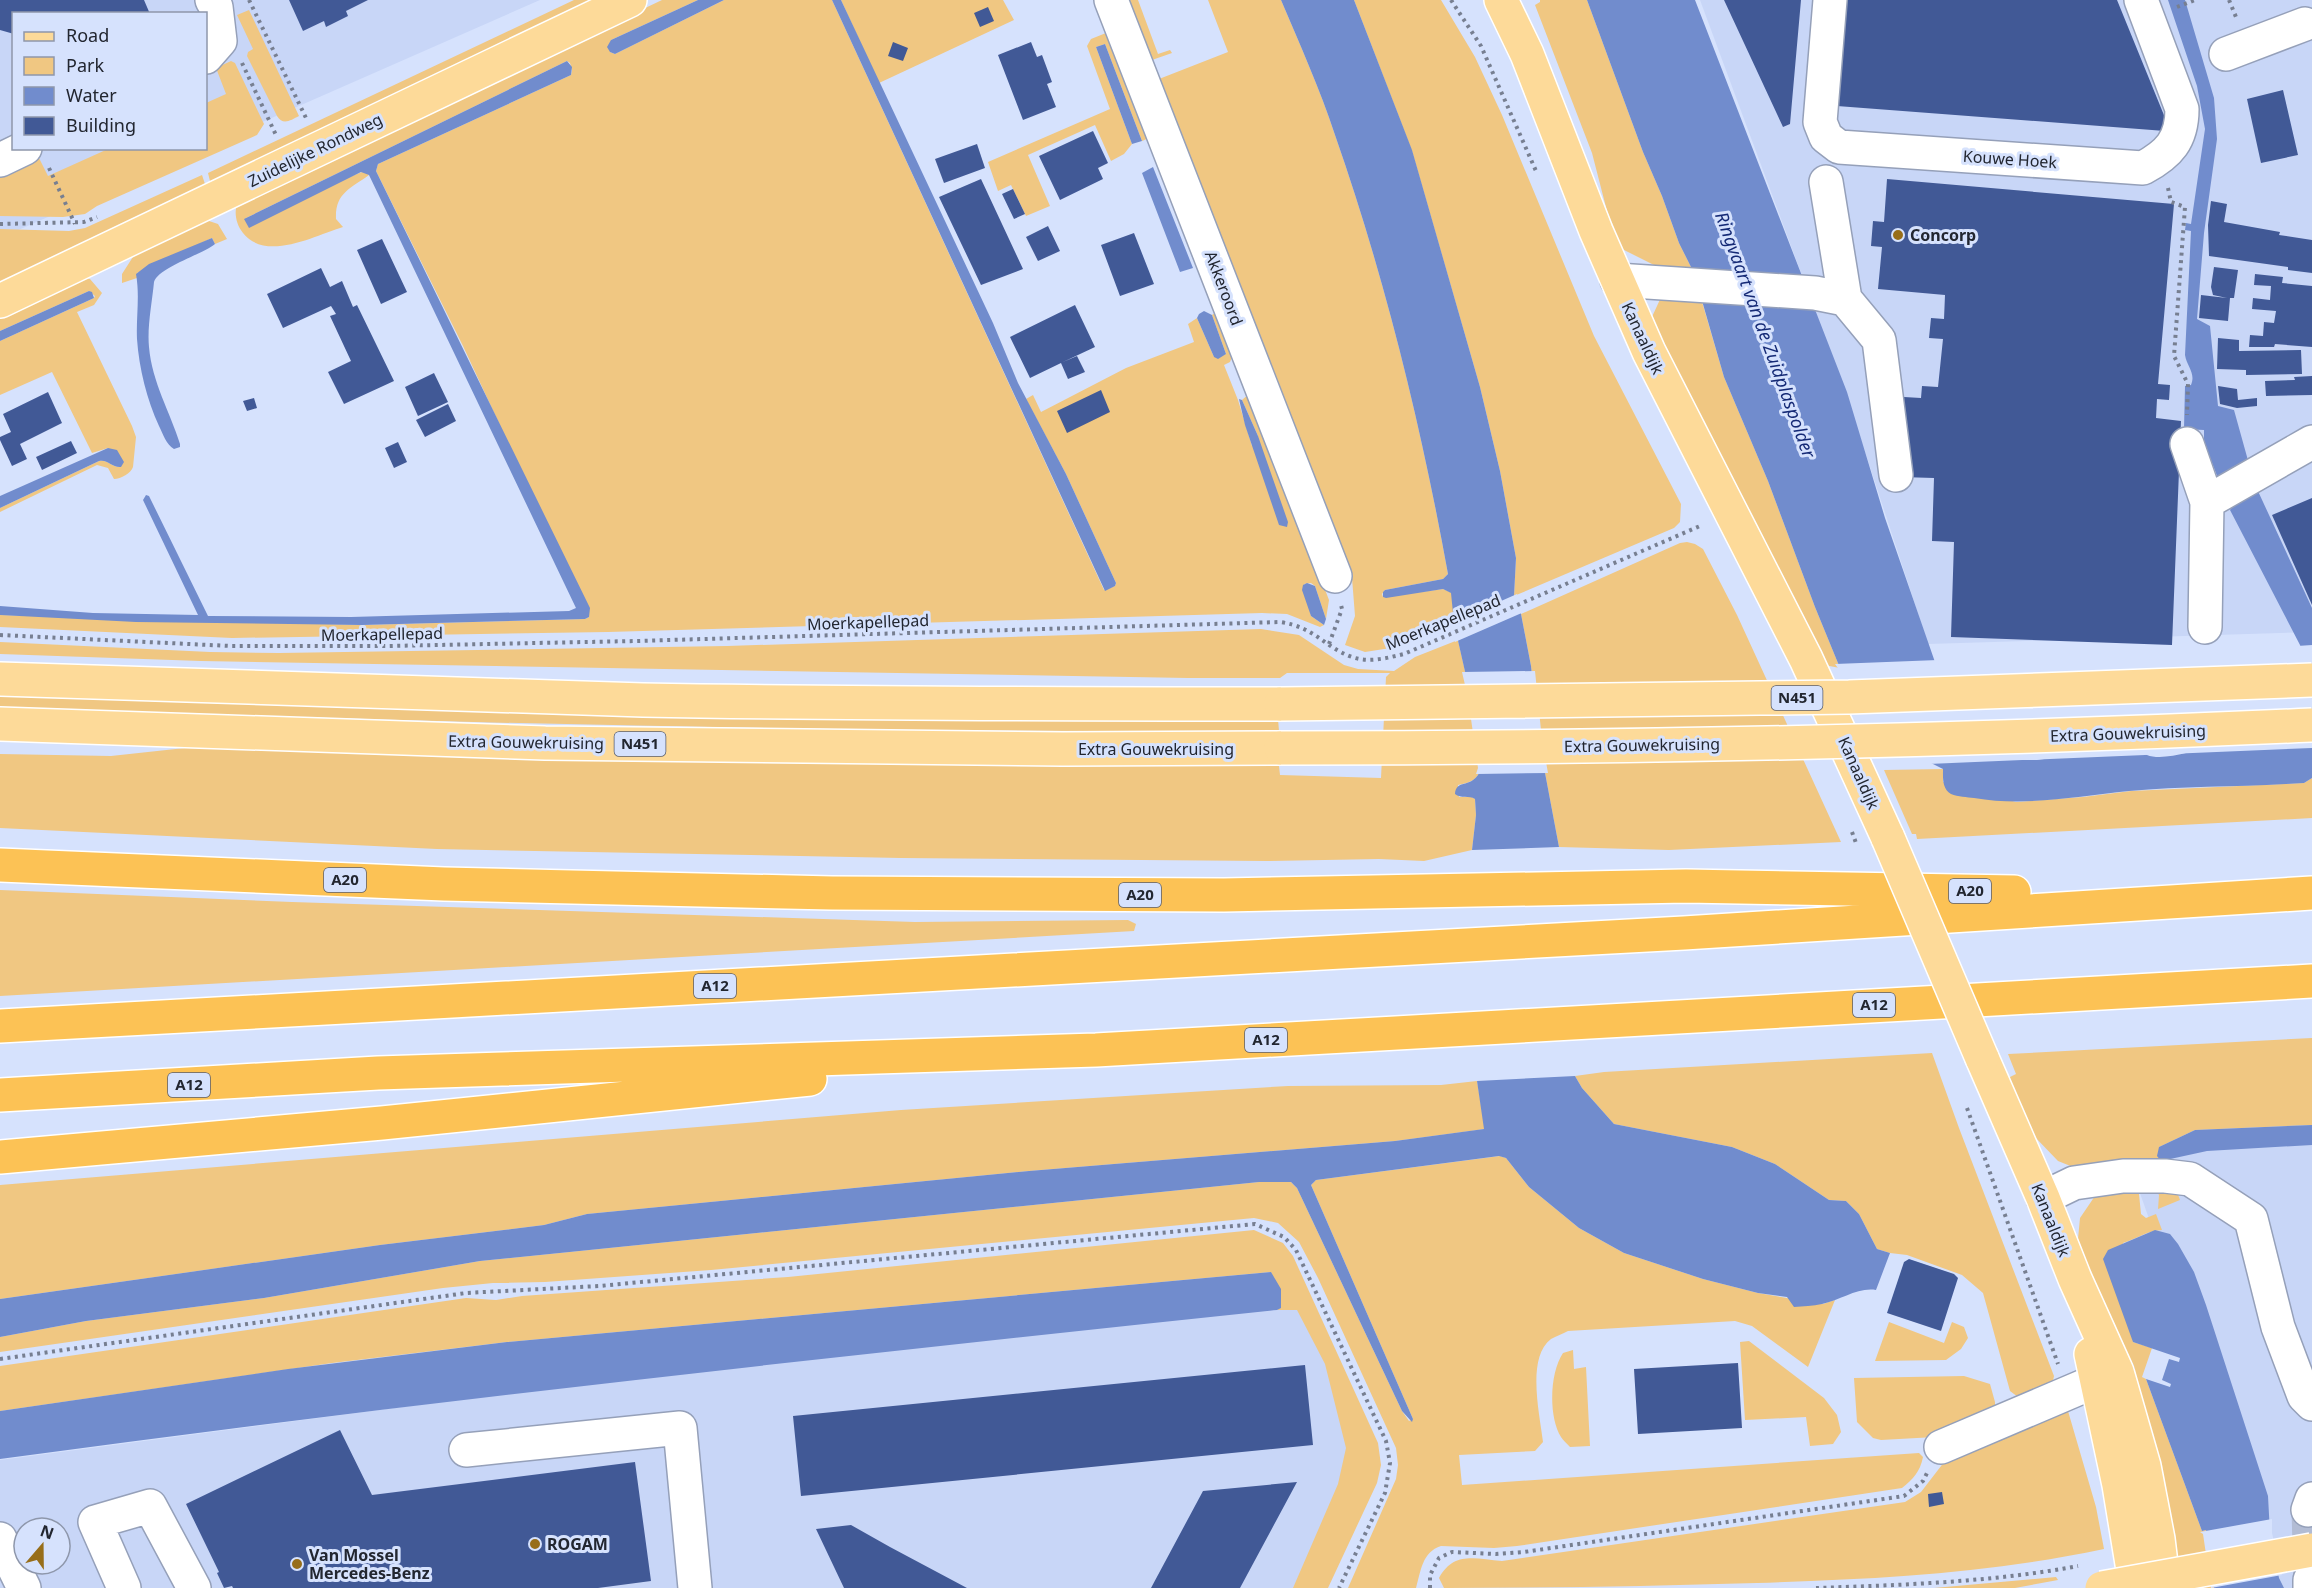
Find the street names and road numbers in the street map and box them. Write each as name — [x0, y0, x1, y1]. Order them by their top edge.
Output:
street label: Zuidelijke Rondweg — [244, 108, 386, 192]
street label: Kouwe Hoek — [1962, 145, 2058, 173]
street label: Akkeroord — [1200, 248, 1248, 328]
street label: Kanaaldijk — [1617, 298, 1670, 378]
street label: Moerkapellepad — [1382, 589, 1504, 655]
street label: Moerkapellepad — [807, 609, 929, 635]
street label: Moerkapellepad — [321, 622, 443, 646]
road number: N451 — [1772, 686, 1822, 710]
street label: Extra Gouwekruising — [2050, 719, 2206, 747]
street label: Extra Gouwekruising — [448, 730, 604, 754]
road number: N451 — [614, 732, 666, 756]
street label: Extra Gouwekruising — [1564, 733, 1720, 757]
street label: Kanaaldijk — [1833, 733, 1885, 813]
street label: Extra Gouwekruising — [1078, 738, 1234, 760]
road number: A20 — [324, 868, 366, 892]
road number: A20 — [1949, 879, 1991, 903]
road number: A20 — [1119, 883, 1161, 907]
road number: A12 — [694, 974, 736, 998]
road number: A12 — [1853, 993, 1895, 1017]
road number: A12 — [1245, 1028, 1287, 1052]
road number: A12 — [168, 1073, 210, 1097]
street label: Kanaaldijk — [2026, 1180, 2076, 1260]

